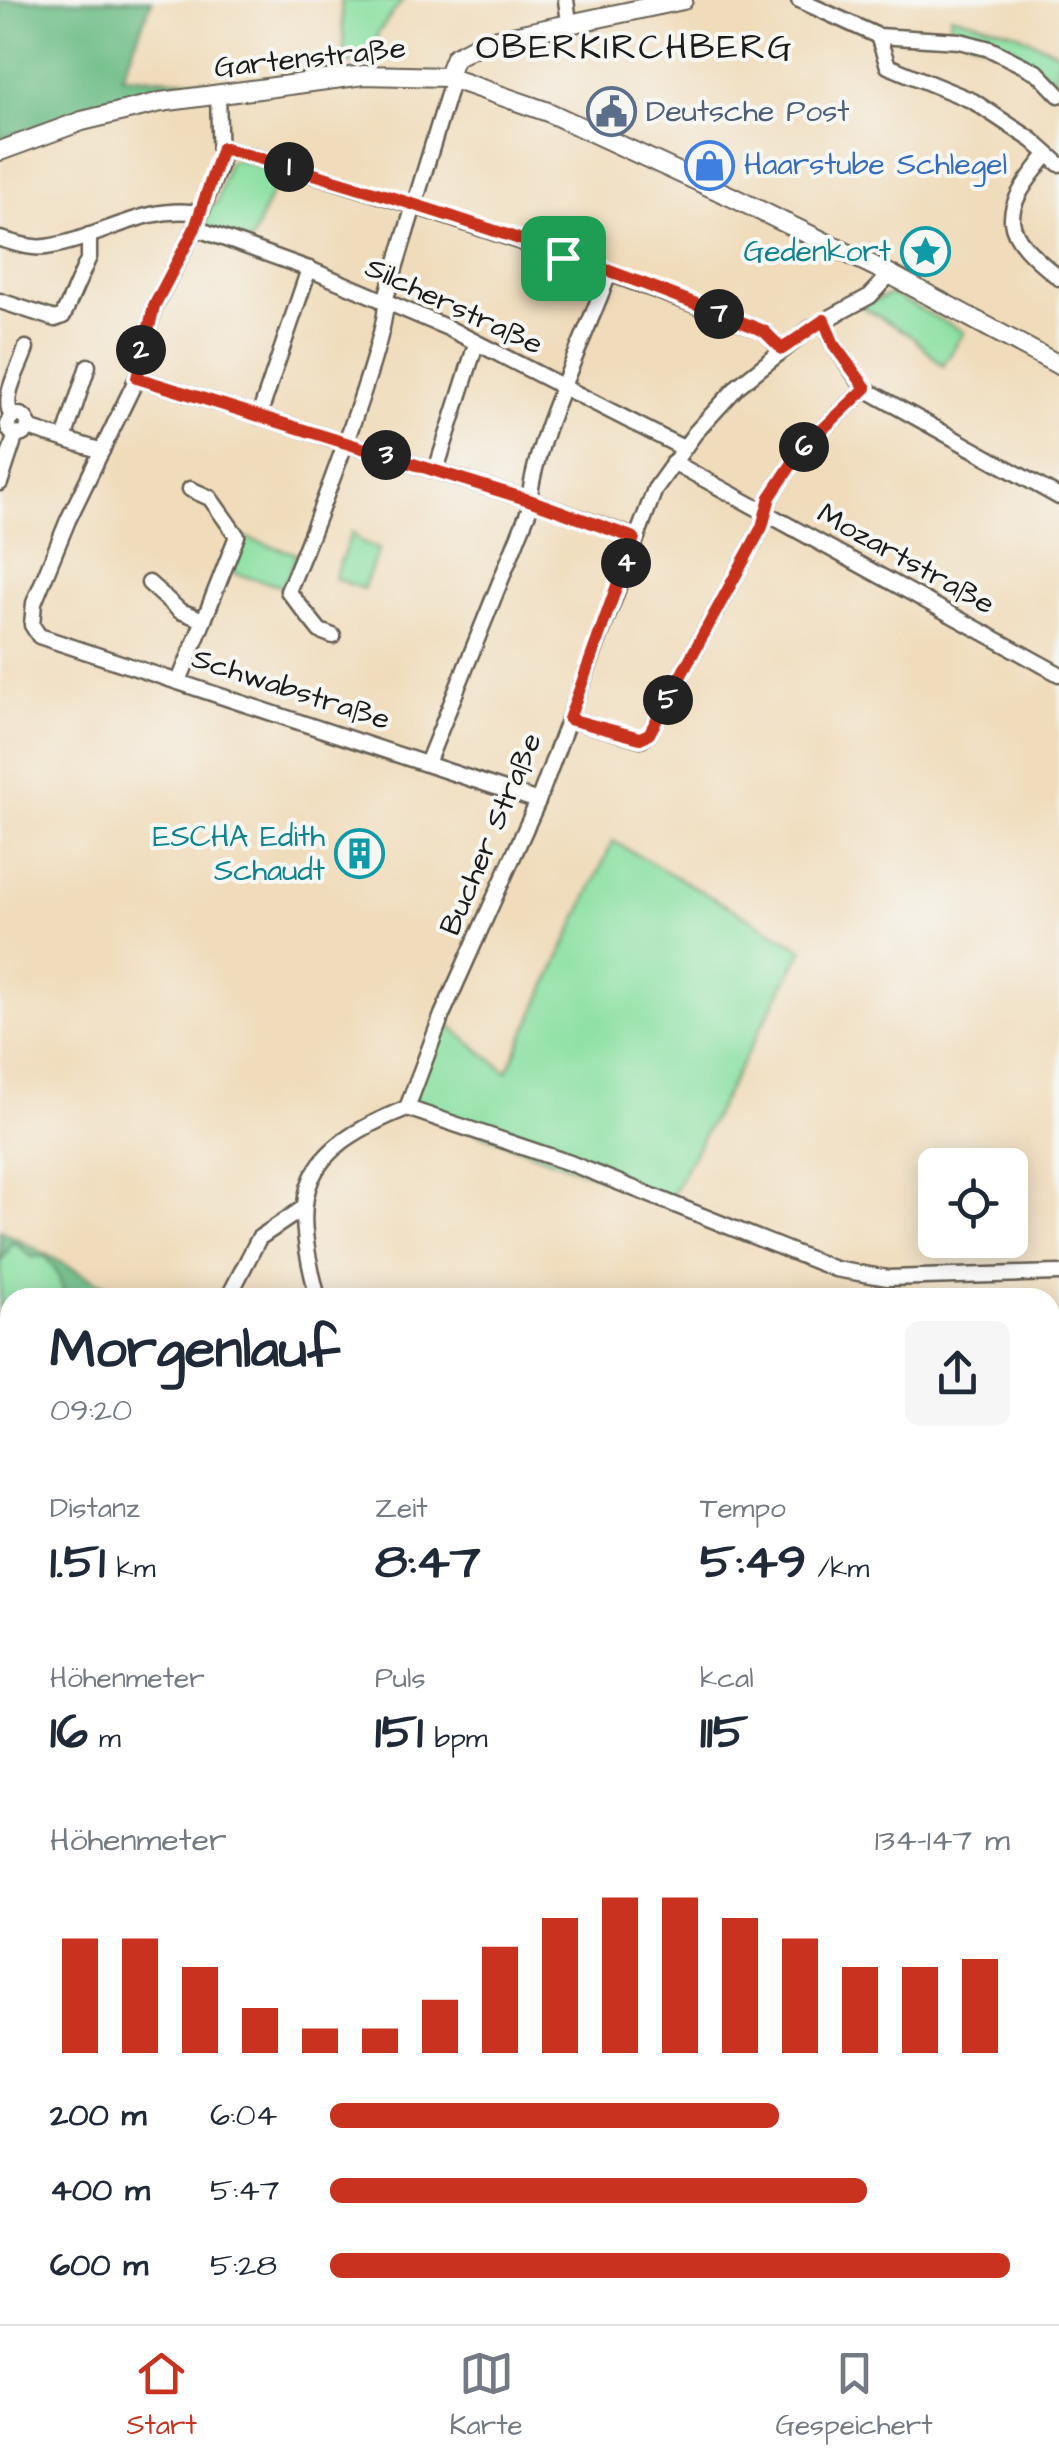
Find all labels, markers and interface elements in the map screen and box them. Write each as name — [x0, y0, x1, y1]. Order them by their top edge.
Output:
district label: OBERKIRCHBERG — [476, 23, 794, 72]
street label: Gartenstraße — [212, 27, 408, 89]
public building icon: Deutsche Post — [585, 86, 637, 138]
place label: Deutsche Post — [646, 91, 849, 133]
shop icon: Haarstube Schlegel — [683, 139, 735, 191]
pin: 1 — [264, 142, 314, 192]
place label: Haarstube Schlegel — [744, 144, 1007, 187]
text: 1 — [287, 147, 291, 186]
pin — [521, 216, 606, 301]
place icon: Gedenkort — [900, 226, 952, 278]
icon: arrive — [536, 231, 591, 286]
place label: Gedenkort — [743, 231, 891, 273]
street label: Silcherstraße — [358, 246, 550, 366]
pin: 7 — [694, 289, 744, 339]
text: 7 — [710, 294, 728, 333]
pin: 2 — [116, 325, 166, 375]
text: 2 — [133, 330, 149, 369]
pin: 6 — [779, 422, 829, 472]
text: 6 — [795, 427, 813, 466]
pin: 3 — [361, 430, 411, 480]
text: 3 — [379, 435, 393, 474]
street label: Mozartstraße — [810, 493, 1002, 625]
pin: 4 — [601, 538, 651, 588]
text: 4 — [616, 543, 636, 582]
street label: Schwabstraße — [187, 637, 395, 741]
pin: 5 — [643, 675, 693, 725]
text: 5 — [658, 680, 678, 719]
street label: Bucher Straße — [429, 726, 553, 942]
place label: ESCHA Edith Schaudt — [153, 816, 325, 892]
building icon: ESCHA Edith Schaudt — [334, 828, 386, 880]
map controls — [918, 1148, 1028, 1258]
button: locate — [918, 1148, 1028, 1258]
text: Morgenlauf — [50, 1312, 340, 1388]
button: share — [905, 1321, 1010, 1426]
text: 09:20 — [50, 1388, 132, 1433]
text: Distanz — [50, 1489, 140, 1528]
text: Zeit — [375, 1489, 428, 1528]
text: Tempo — [700, 1489, 786, 1528]
text: 1.51 — [50, 1528, 105, 1597]
text: 8:47 — [375, 1528, 481, 1597]
text: 5:49 — [700, 1528, 806, 1597]
text: km — [105, 1549, 155, 1588]
text: /km — [806, 1549, 869, 1588]
text: Höhenmeter — [50, 1659, 205, 1698]
text: Puls — [375, 1659, 426, 1698]
text: kcal — [700, 1659, 754, 1698]
text: 16 — [50, 1698, 88, 1767]
text: 151 — [375, 1698, 423, 1767]
text: 115 — [700, 1698, 748, 1767]
text: m — [88, 1719, 121, 1758]
text: bpm — [423, 1719, 488, 1758]
text: Höhenmeter — [50, 1818, 227, 1863]
text: 134–147 m — [875, 1818, 1010, 1863]
text: 200 m — [50, 2093, 146, 2138]
text: 6:04 — [210, 2093, 277, 2138]
text: 400 m — [50, 2168, 150, 2213]
text: 5:47 — [210, 2168, 279, 2213]
text: 600 m — [50, 2243, 148, 2288]
text: 5:28 — [210, 2243, 277, 2288]
tab: Start — [126, 2346, 197, 2445]
tab: Karte — [450, 2346, 523, 2445]
tab: Gespeichert — [776, 2346, 933, 2445]

